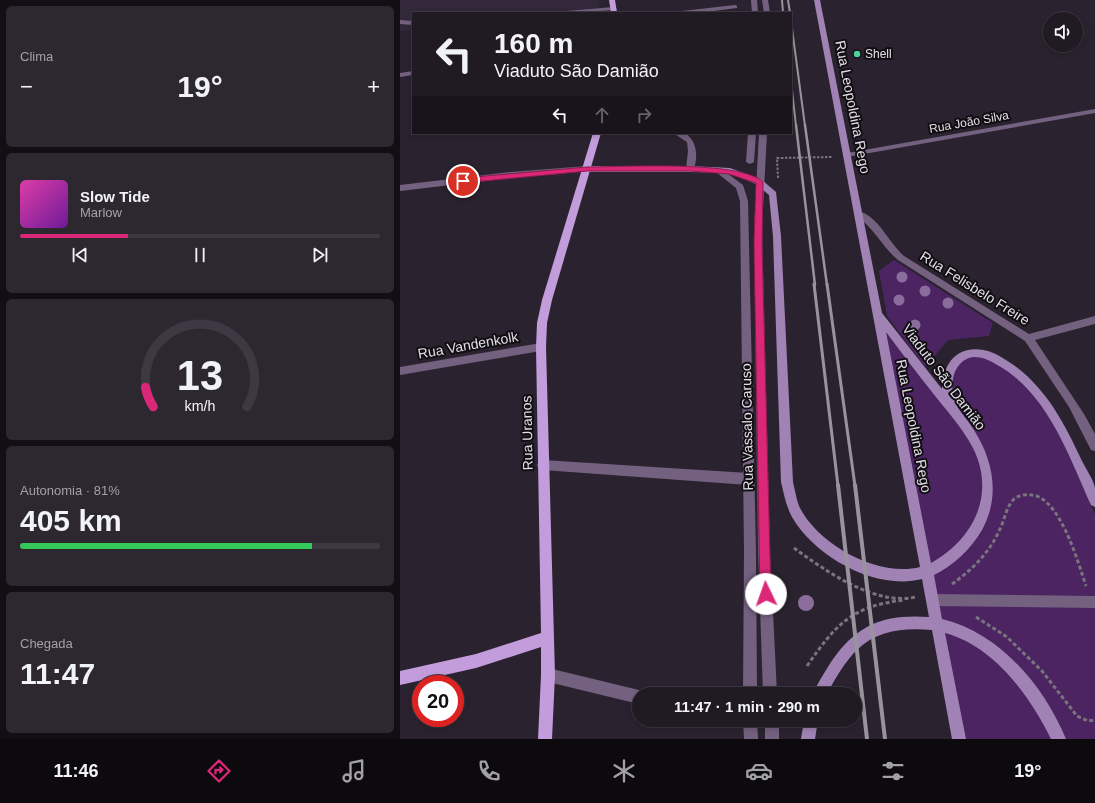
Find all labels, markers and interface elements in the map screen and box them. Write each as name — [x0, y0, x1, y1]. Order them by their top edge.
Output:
map controls — [1043, 12, 1083, 52]
button: sound — [1043, 12, 1083, 52]
icon: left — [428, 28, 480, 80]
text: 160 m — [494, 28, 573, 59]
street label: Rua Leopoldina Rego — [832, 39, 874, 175]
place label: Shell — [865, 47, 892, 61]
text: Clima — [20, 49, 53, 64]
marker: Shell — [852, 49, 862, 59]
text: Viaduto São Damião — [494, 61, 659, 81]
text: 19° — [177, 70, 223, 103]
text: − — [20, 74, 33, 99]
text: + — [367, 74, 380, 99]
icon: left — [549, 104, 571, 126]
icon: ahead — [591, 104, 613, 126]
icon: right — [633, 104, 655, 126]
street label: Rua João Silva — [928, 108, 1010, 136]
pin — [446, 164, 480, 198]
icon: arrive — [452, 170, 474, 192]
text: Slow Tide — [80, 188, 150, 205]
text: Marlow — [80, 205, 122, 220]
icon: previous — [69, 244, 91, 266]
icon: pause — [189, 244, 211, 266]
icon: next — [309, 244, 331, 266]
street label: Rua Felisbelo Freire — [917, 248, 1033, 328]
street label: Viaduto São Damião — [899, 321, 989, 433]
street label: Rua Vandenkolk — [417, 328, 520, 362]
text: 13 — [177, 352, 223, 399]
street label: Rua Leopoldina Rego — [893, 358, 935, 494]
street label: Rua Vassalo Caruso — [738, 363, 756, 491]
street label: Rua Uranos — [518, 396, 536, 470]
text: km/h — [185, 398, 216, 414]
text: Autonomia · 81% — [20, 483, 120, 498]
text: 405 km — [20, 504, 122, 537]
position arrow — [745, 573, 787, 615]
text: Chegada — [20, 636, 73, 651]
text: 11:47 — [20, 657, 95, 690]
speed limit sign: 20 — [412, 675, 464, 727]
text: 11:47 · 1 min · 290 m — [674, 698, 820, 715]
icon: directions — [205, 757, 233, 785]
icon: music — [340, 757, 368, 785]
icon: phone — [475, 757, 503, 785]
icon: climate — [610, 757, 638, 785]
icon: car — [745, 757, 773, 785]
icon: filters — [879, 757, 907, 785]
text: 11:46 — [53, 761, 98, 781]
text: 19° — [1014, 761, 1041, 781]

